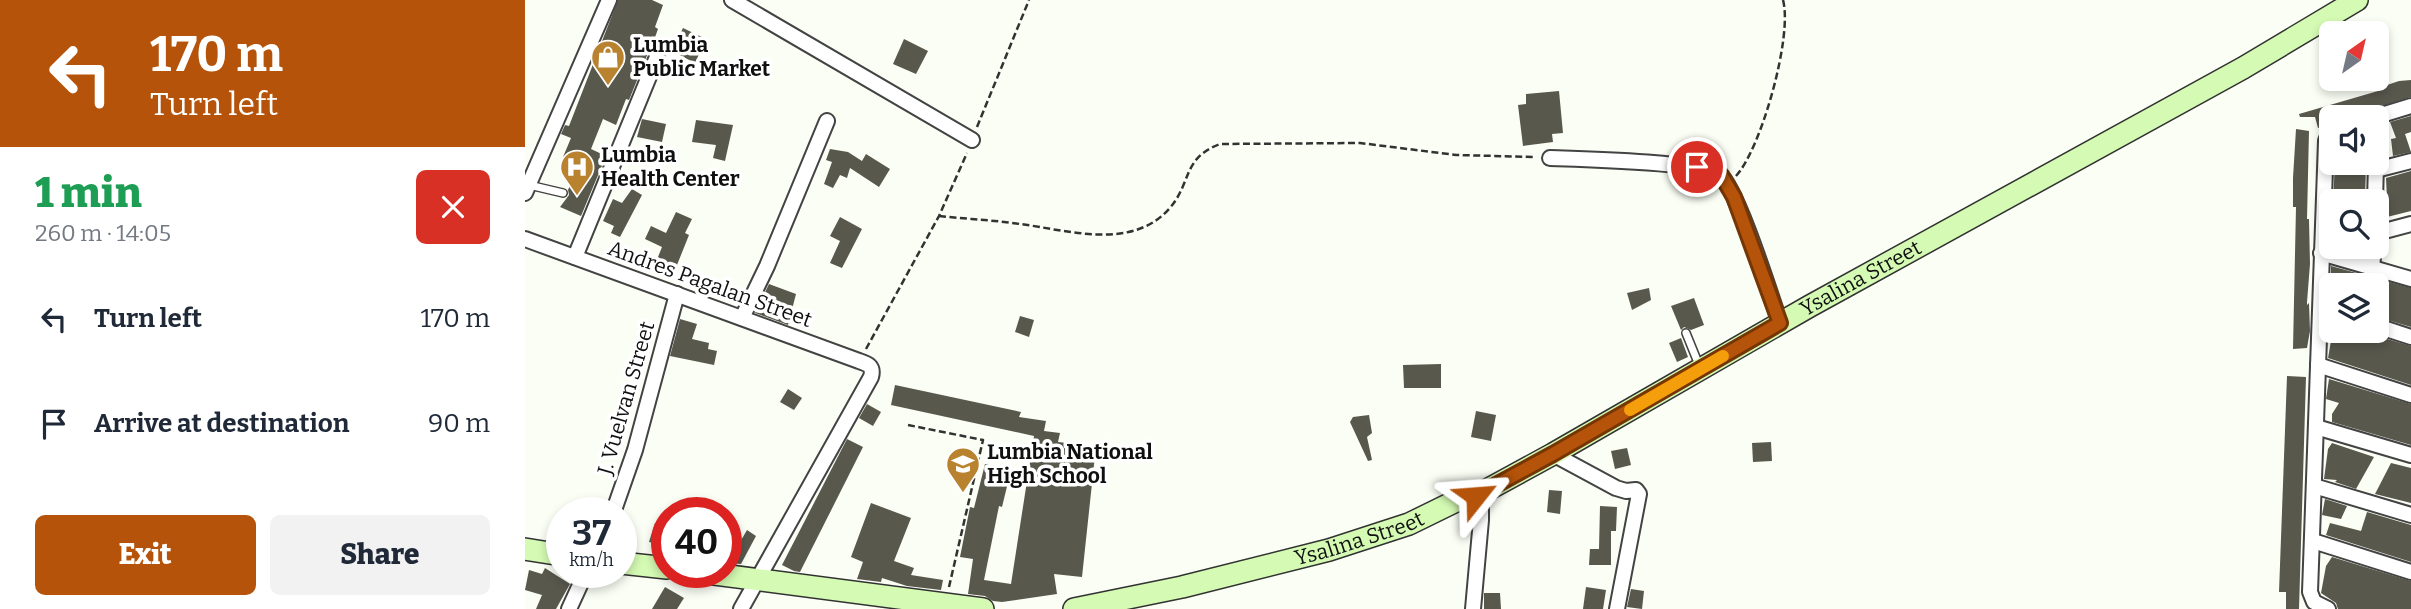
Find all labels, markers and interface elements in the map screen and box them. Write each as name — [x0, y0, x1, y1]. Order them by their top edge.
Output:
north arrow — [2319, 21, 2389, 91]
map controls — [2319, 21, 2389, 343]
text: 170 m — [150, 25, 283, 84]
icon: left — [35, 28, 126, 119]
place label: Lumbia Public Market — [633, 32, 771, 82]
shop icon: Lumbia Public Market — [589, 38, 627, 87]
text: Turn left — [150, 85, 278, 123]
button: sound — [2319, 105, 2389, 175]
pin — [1667, 137, 1727, 197]
place label: Lumbia Health Center — [601, 142, 740, 192]
hospital icon: Lumbia Health Center — [558, 148, 596, 197]
icon: arrive — [1678, 148, 1716, 186]
text: 1 min — [35, 168, 142, 218]
button: close — [416, 170, 490, 244]
button: search — [2319, 189, 2389, 259]
text: 260 m · 14:05 — [35, 219, 171, 247]
street label: Ysalina Street — [1795, 234, 1926, 322]
street label: Andres Pagalan Street — [604, 235, 816, 333]
button: layers — [2319, 273, 2389, 343]
icon: left — [35, 300, 73, 338]
text: Turn left — [94, 303, 202, 334]
text: 170 m — [420, 303, 490, 334]
street label: J. Vuelvan Street — [591, 318, 660, 479]
icon: arrive — [35, 405, 73, 443]
text: Arrive at destination — [94, 408, 349, 439]
text: 90 m — [428, 408, 490, 439]
place label: Lumbia National High School — [987, 439, 1153, 489]
school or university icon: Lumbia National High School — [944, 445, 982, 494]
position arrow — [1439, 459, 1513, 533]
speed limit sign: 40 — [651, 497, 742, 588]
street label: Ysalina Street — [1292, 505, 1429, 571]
text: 37 — [572, 512, 611, 554]
button: Exit — [35, 515, 256, 595]
button: Share — [270, 515, 490, 595]
text: km/h — [569, 549, 614, 571]

